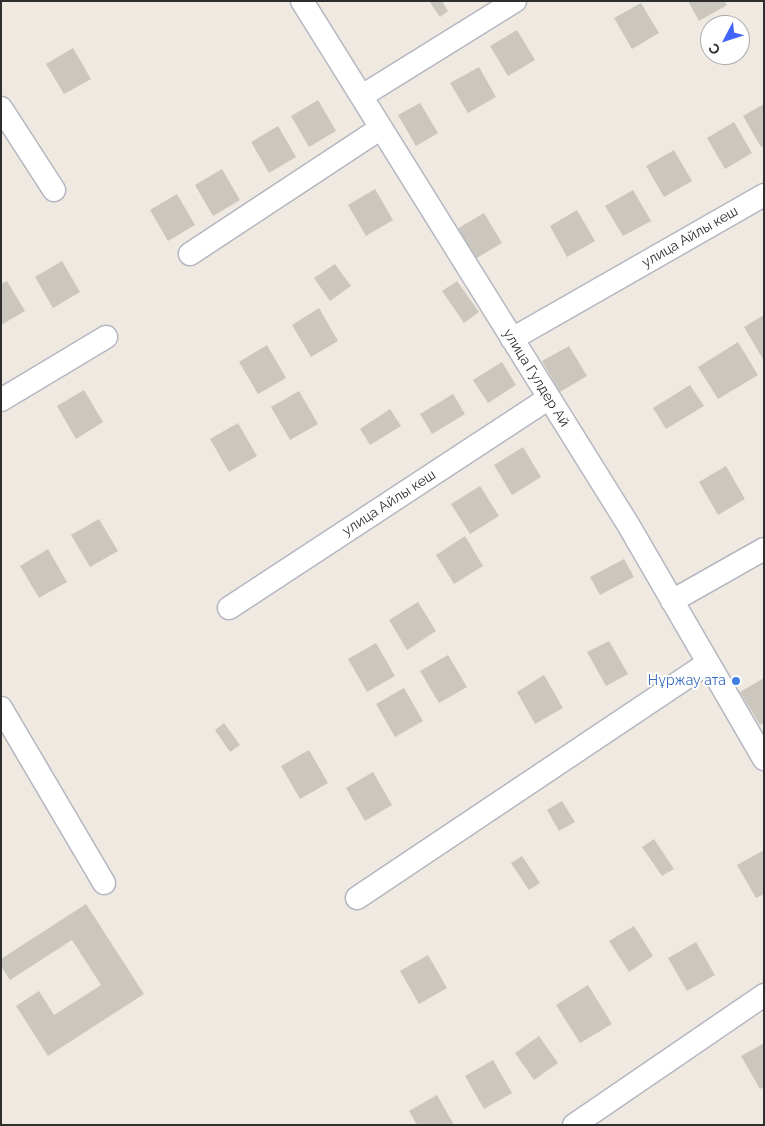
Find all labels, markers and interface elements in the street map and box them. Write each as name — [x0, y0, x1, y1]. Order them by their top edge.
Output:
north arrow — [700, 15, 750, 65]
text: С — [705, 40, 723, 58]
street label: улица Айлы кеш — [639, 203, 741, 271]
street label: улица Гулдер Ай — [499, 326, 573, 430]
street label: улица Айлы кеш — [339, 466, 439, 540]
place label: Нұржау ата — [648, 673, 726, 689]
marker: Нұржау ата — [730, 675, 742, 687]

